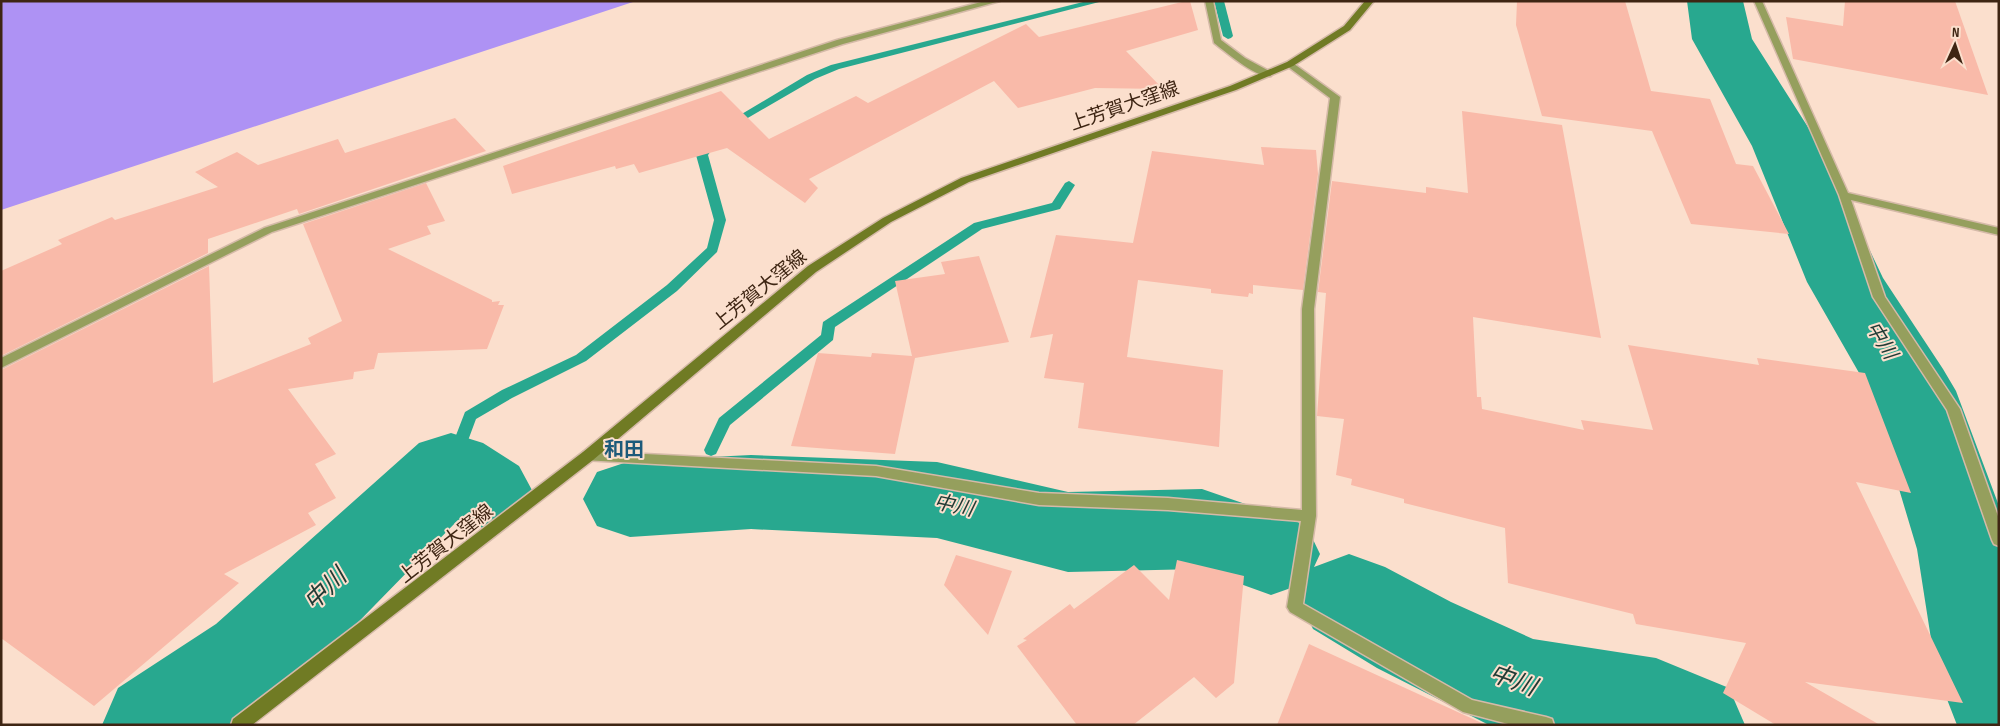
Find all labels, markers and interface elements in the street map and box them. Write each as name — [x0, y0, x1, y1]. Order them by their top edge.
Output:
north arrow — [1930, 20, 1980, 70]
text: N — [1951, 24, 1960, 41]
street label: 上芳賀大窪線 — [1067, 77, 1182, 136]
street label: 上芳賀大窪線 — [708, 245, 811, 335]
water label: 中川 — [1860, 317, 1903, 366]
district label: 和田 — [604, 438, 644, 462]
water label: 中川 — [932, 490, 978, 522]
street label: 上芳賀大窪線 — [394, 500, 498, 588]
water label: 中川 — [298, 560, 355, 616]
water label: 中川 — [1485, 659, 1543, 703]

